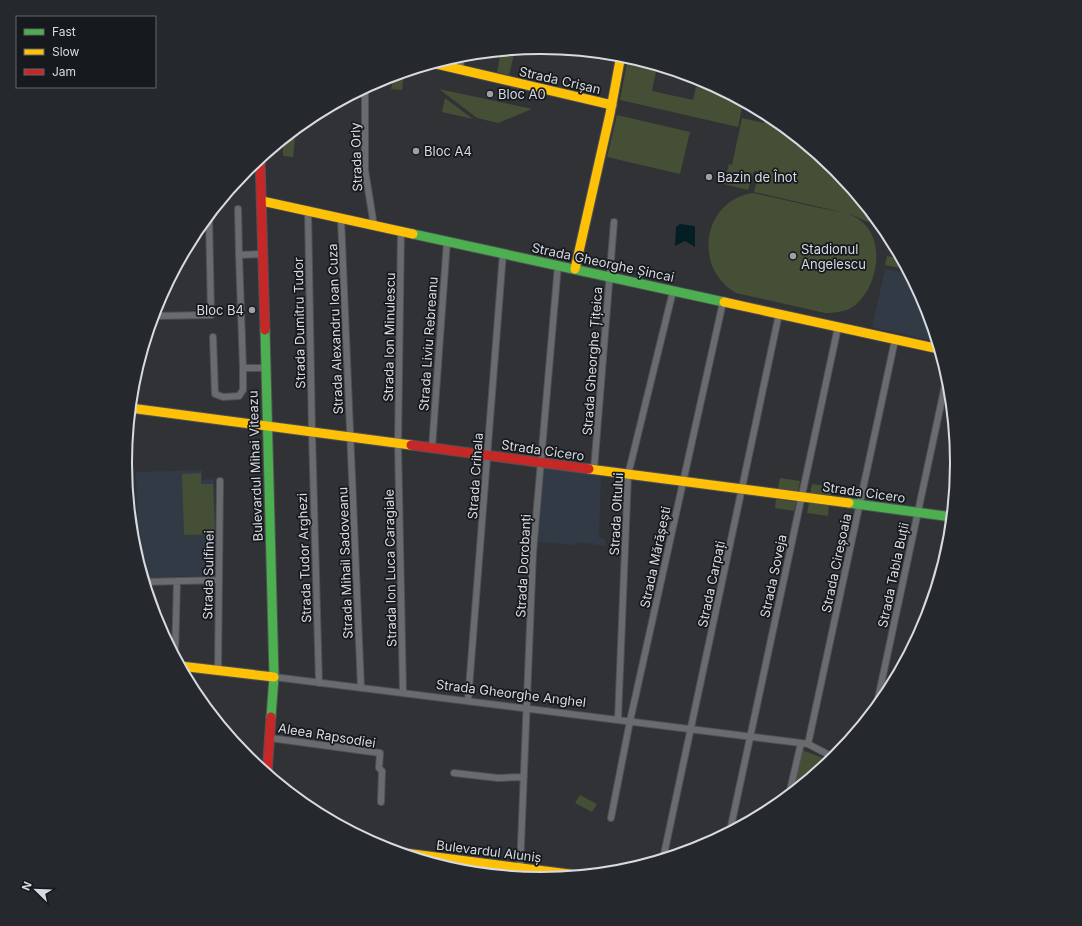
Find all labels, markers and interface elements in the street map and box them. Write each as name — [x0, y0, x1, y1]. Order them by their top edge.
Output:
legend — [16, 16, 156, 88]
text: Fast — [52, 24, 76, 39]
text: Slow — [52, 44, 80, 59]
street label: Strada Crișan — [518, 63, 602, 97]
text: Jam — [52, 64, 76, 79]
place label: Bloc A0 — [498, 86, 546, 102]
marker: Bloc A0 — [485, 89, 495, 99]
street label: Strada Orly — [347, 122, 365, 192]
place label: Bloc A4 — [424, 143, 472, 159]
marker: Bloc A4 — [411, 146, 421, 156]
place label: Bazin de Înot — [717, 169, 797, 185]
marker: Bazin de Înot — [704, 172, 714, 182]
street label: Strada Gheorghe Șincai — [530, 239, 676, 286]
place label: Stadionul Angelescu — [801, 241, 866, 272]
street label: Strada Alexandru Ioan Cuza — [324, 243, 346, 415]
marker: Stadionul Angelescu — [788, 251, 798, 261]
street label: Strada Dumitru Tudor — [290, 257, 308, 389]
street label: Strada Ion Minulescu — [380, 272, 398, 402]
street label: Strada Liviu Rebreanu — [415, 276, 441, 412]
street label: Strada Gheorghe Țițeica — [579, 286, 606, 436]
place label: Bloc B4 — [197, 302, 244, 318]
marker: Bloc B4 — [247, 305, 257, 315]
street label: Bulevardul Mihai Viteazu — [244, 390, 266, 542]
street label: Strada Crihala — [464, 432, 486, 520]
street label: Strada Cicero — [500, 436, 586, 464]
street label: Strada Oltului — [606, 472, 626, 556]
street label: Strada Cicero — [821, 478, 907, 506]
street label: Strada Mihail Sadoveanu — [334, 487, 356, 639]
street label: Strada Ion Luca Caragiale — [381, 489, 399, 647]
street label: Strada Tudor Arghezi — [294, 493, 314, 623]
street label: Strada Mărășești — [636, 505, 674, 609]
street label: Strada Cireșoaia — [818, 512, 854, 614]
street label: Strada Dorobanți — [512, 514, 535, 618]
street label: Strada Tabla Buții — [874, 521, 913, 629]
street label: Strada Sulfinei — [199, 530, 217, 620]
street label: Strada Soveja — [756, 533, 790, 619]
street label: Strada Carpați — [694, 539, 729, 629]
street label: Strada Gheorghe Anghel — [435, 676, 587, 710]
street label: Aleea Rapsodiei — [277, 719, 377, 751]
street label: Bulevardul Aluniș — [435, 837, 543, 865]
north arrow — [16, 870, 56, 910]
text: N — [19, 879, 35, 893]

